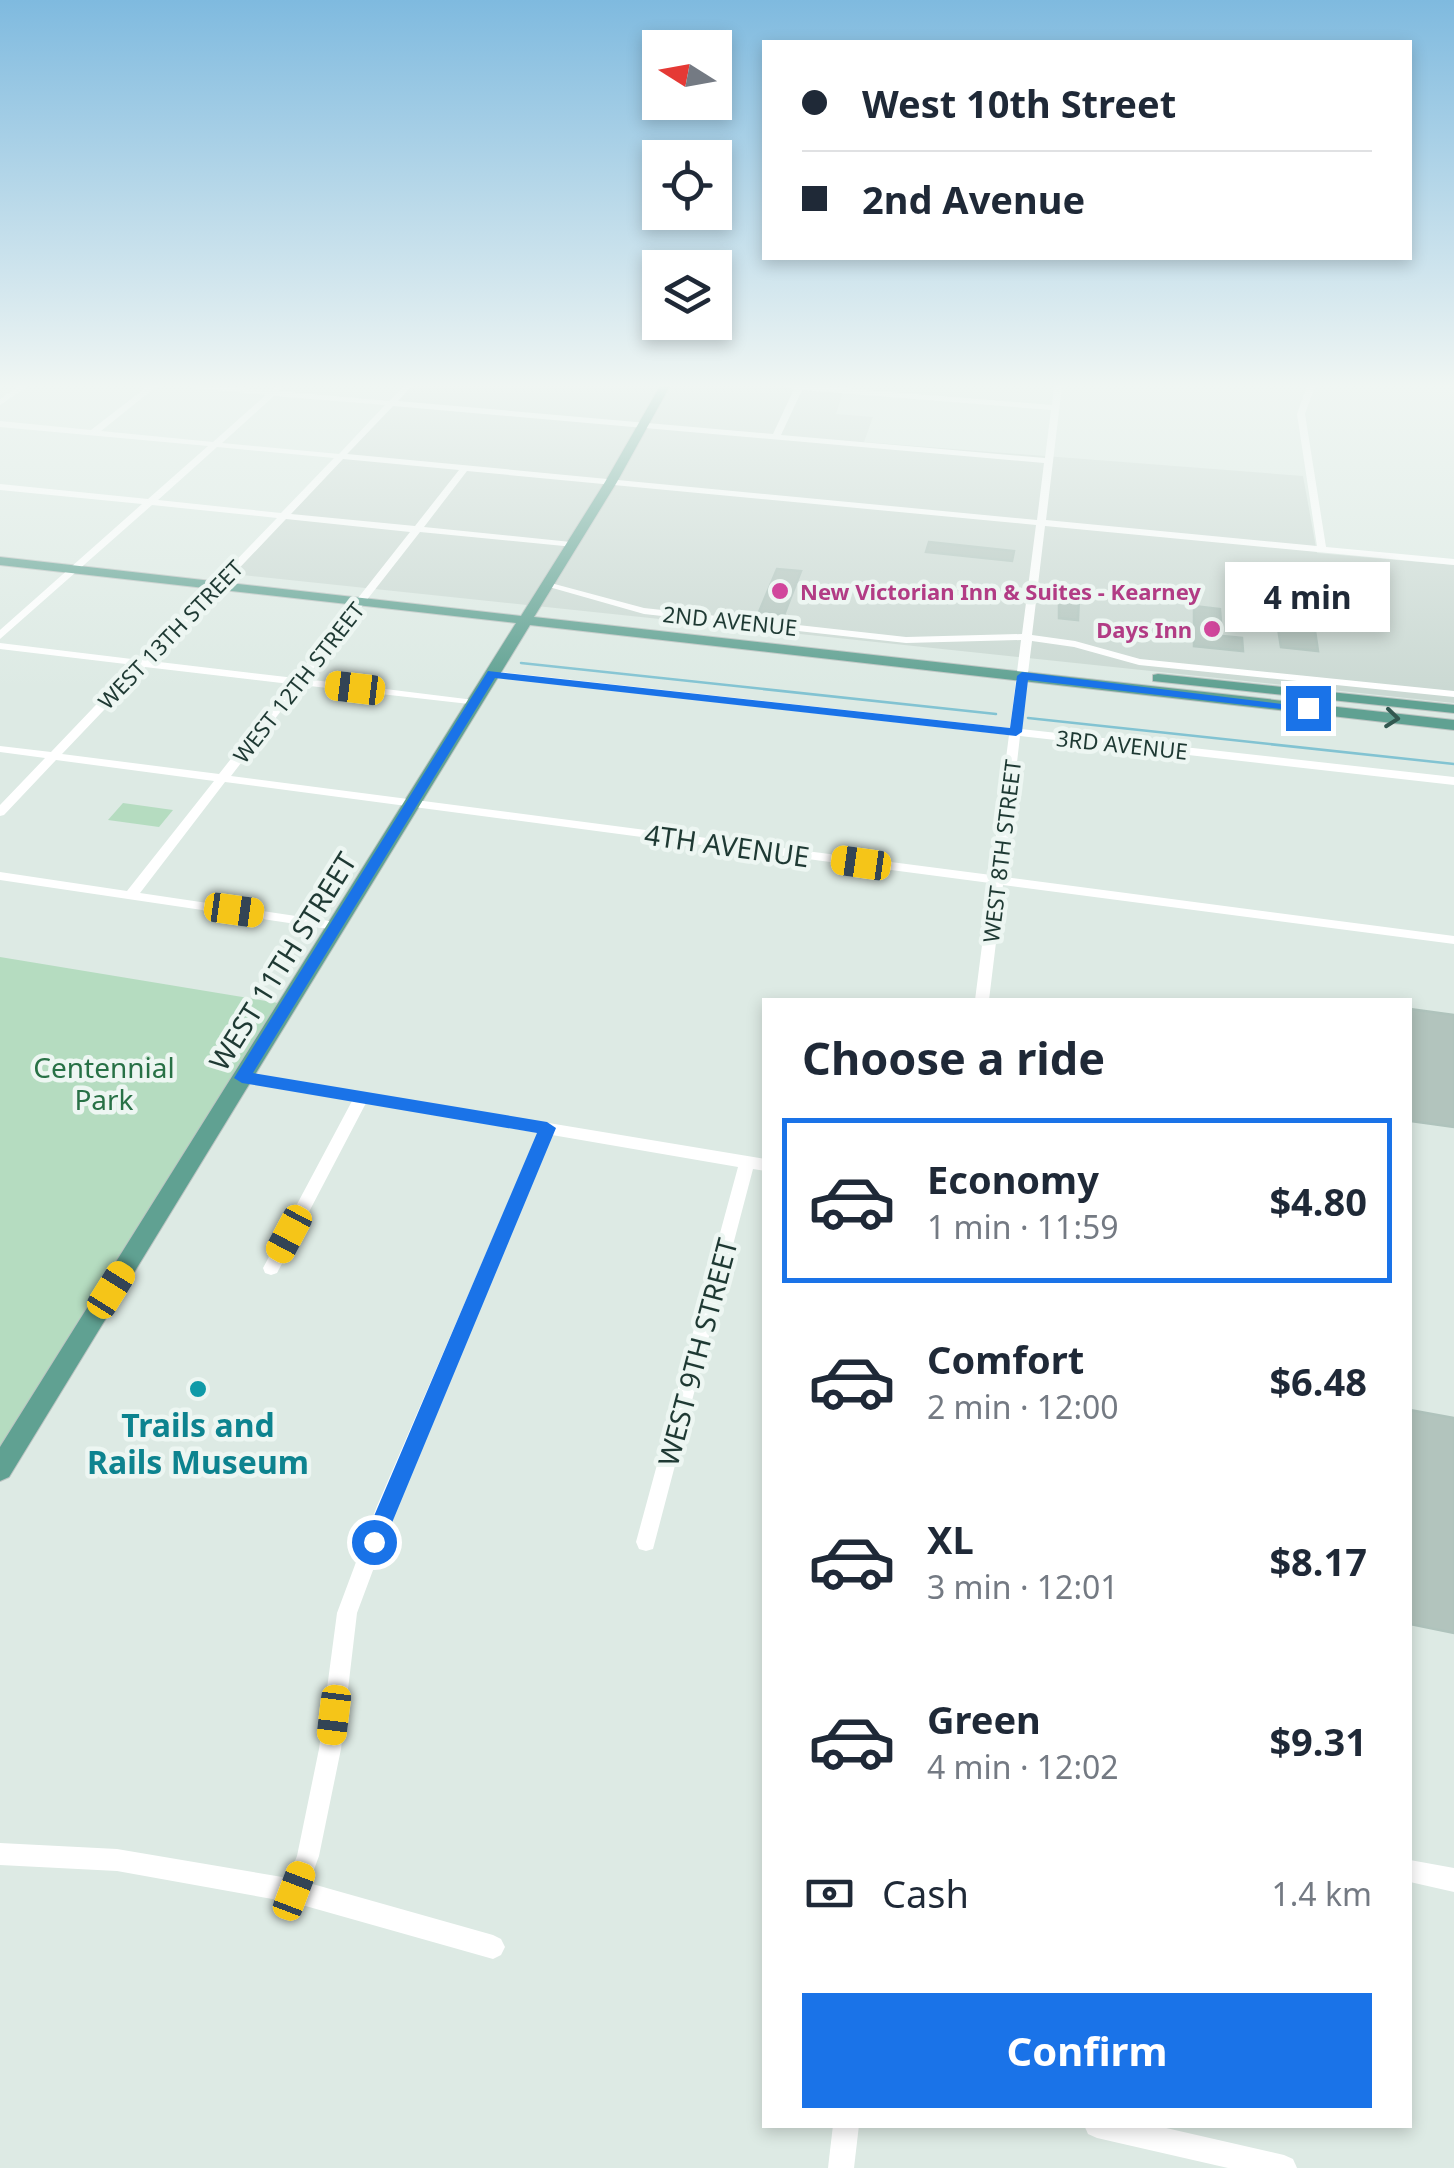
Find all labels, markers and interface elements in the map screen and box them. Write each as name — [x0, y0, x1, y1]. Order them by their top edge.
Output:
north arrow — [642, 30, 732, 120]
map controls — [642, 30, 732, 340]
text: West 10th Street — [862, 77, 1176, 129]
button: locate — [642, 140, 732, 230]
text: 2nd Avenue — [862, 173, 1085, 225]
button: layers — [642, 250, 732, 340]
street label: WEST 13TH STREET — [91, 553, 249, 715]
callout: 4 min — [1226, 563, 1390, 633]
text: 4 min — [1263, 575, 1352, 618]
place label: New Victorian Inn & Suites - Kearney — [800, 576, 1201, 606]
marker: New Victorian Inn & Suites - Kearney — [769, 580, 791, 602]
street label: WEST 12TH STREET — [226, 595, 370, 769]
street label: 2ND AVENUE — [661, 598, 799, 642]
place label: Days Inn — [1096, 614, 1192, 644]
marker: Days Inn — [1201, 618, 1223, 640]
car — [323, 669, 387, 707]
route end — [1286, 686, 1331, 731]
one-way arrow — [1384, 707, 1400, 728]
street label: 3RD AVENUE — [1055, 722, 1189, 766]
street label: WEST 8TH STREET — [975, 758, 1027, 944]
street label: 4TH AVENUE — [642, 815, 812, 875]
street label: WEST 11TH STREET — [200, 844, 365, 1077]
car — [829, 844, 893, 882]
car — [202, 891, 266, 929]
text: Choose a ride — [802, 1027, 1105, 1088]
park label: Centennial Park — [33, 1048, 175, 1118]
text: Economy — [927, 1153, 1099, 1205]
icon: car — [807, 1156, 897, 1246]
text: $4.80 — [1269, 1175, 1367, 1227]
car — [262, 1200, 316, 1268]
text: 1 min · 11:59 — [927, 1205, 1119, 1248]
street label: WEST 9TH STREET — [648, 1233, 746, 1470]
car — [82, 1257, 140, 1323]
text: Comfort — [927, 1333, 1084, 1385]
icon: car — [807, 1336, 897, 1426]
text: $6.48 — [1269, 1355, 1367, 1407]
marker: Trails and Rails Museum — [187, 1378, 209, 1400]
text: 2 min · 12:00 — [927, 1385, 1119, 1428]
place label: Trails and Rails Museum — [87, 1403, 309, 1483]
text: XL — [927, 1513, 974, 1565]
icon: car — [807, 1516, 897, 1606]
route start — [352, 1520, 397, 1565]
text: $8.17 — [1269, 1535, 1367, 1587]
text: 3 min · 12:01 — [927, 1565, 1119, 1608]
car — [315, 1683, 353, 1747]
text: Green — [927, 1693, 1041, 1745]
icon: car — [807, 1696, 897, 1786]
text: $9.31 — [1269, 1715, 1367, 1767]
text: 4 min · 12:02 — [927, 1745, 1119, 1788]
car — [269, 1858, 319, 1924]
icon: cash — [802, 1866, 857, 1921]
text: Cash — [882, 1867, 969, 1919]
text: 1.4 km — [1271, 1872, 1372, 1915]
button: Confirm — [802, 1993, 1372, 2108]

